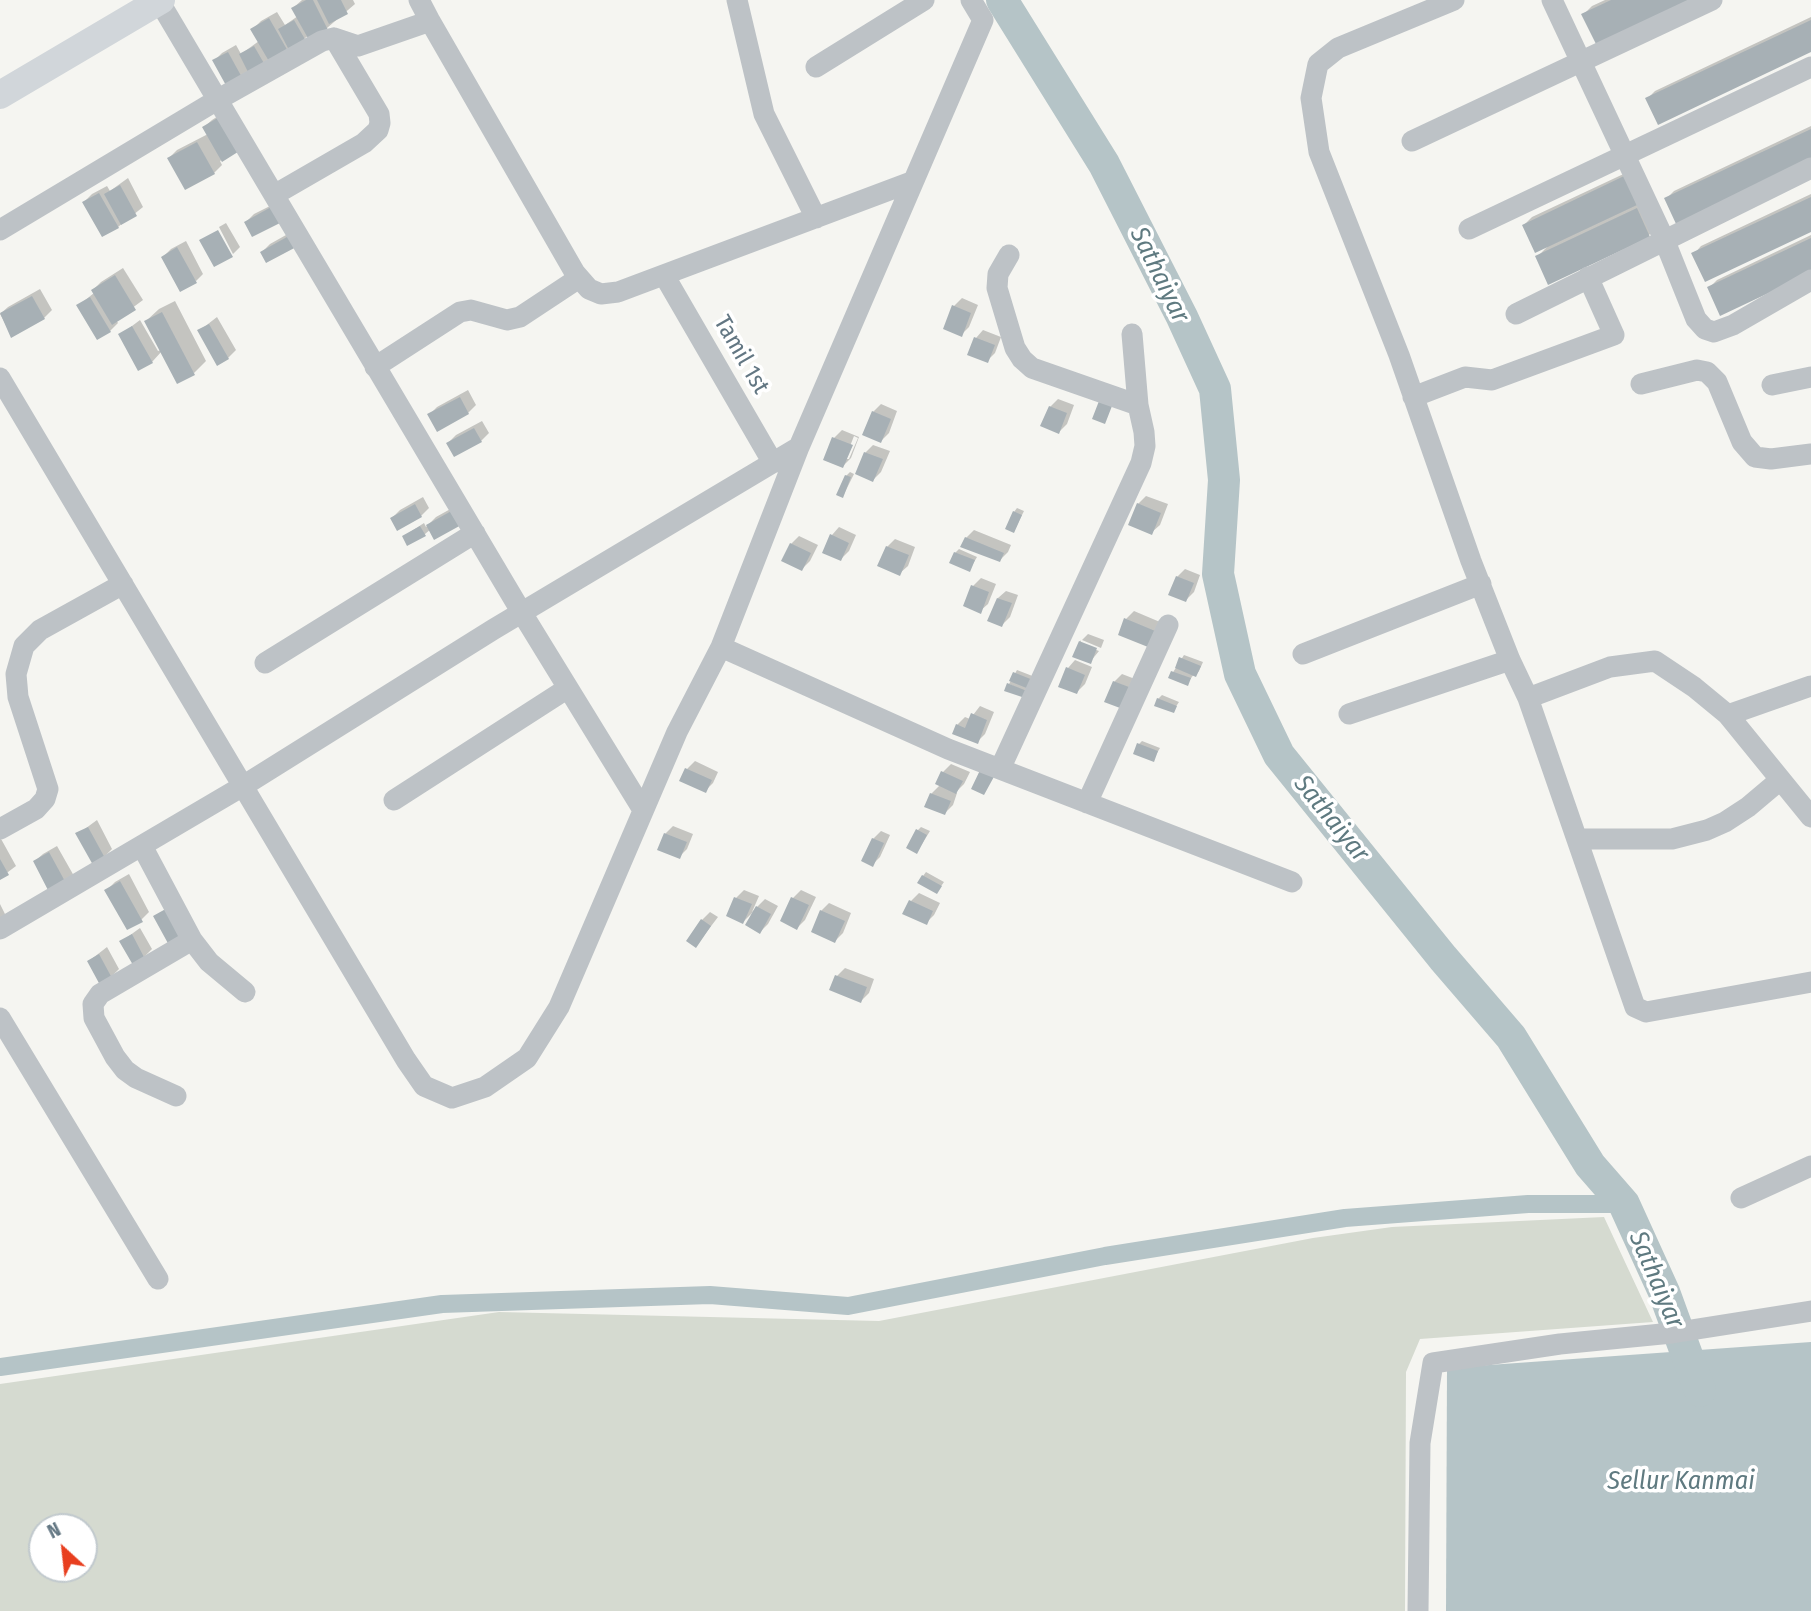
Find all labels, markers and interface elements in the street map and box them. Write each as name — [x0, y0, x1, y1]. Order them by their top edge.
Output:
water label: Sathaiyar — [1123, 222, 1195, 328]
street label: Tamil 1st — [707, 311, 775, 399]
water label: Sathaiyar — [1287, 769, 1375, 869]
water label: Sathaiyar — [1622, 1227, 1690, 1333]
water label: Sellur Kanmai — [1607, 1466, 1755, 1498]
north arrow — [28, 1513, 98, 1583]
text: N — [44, 1518, 64, 1543]

